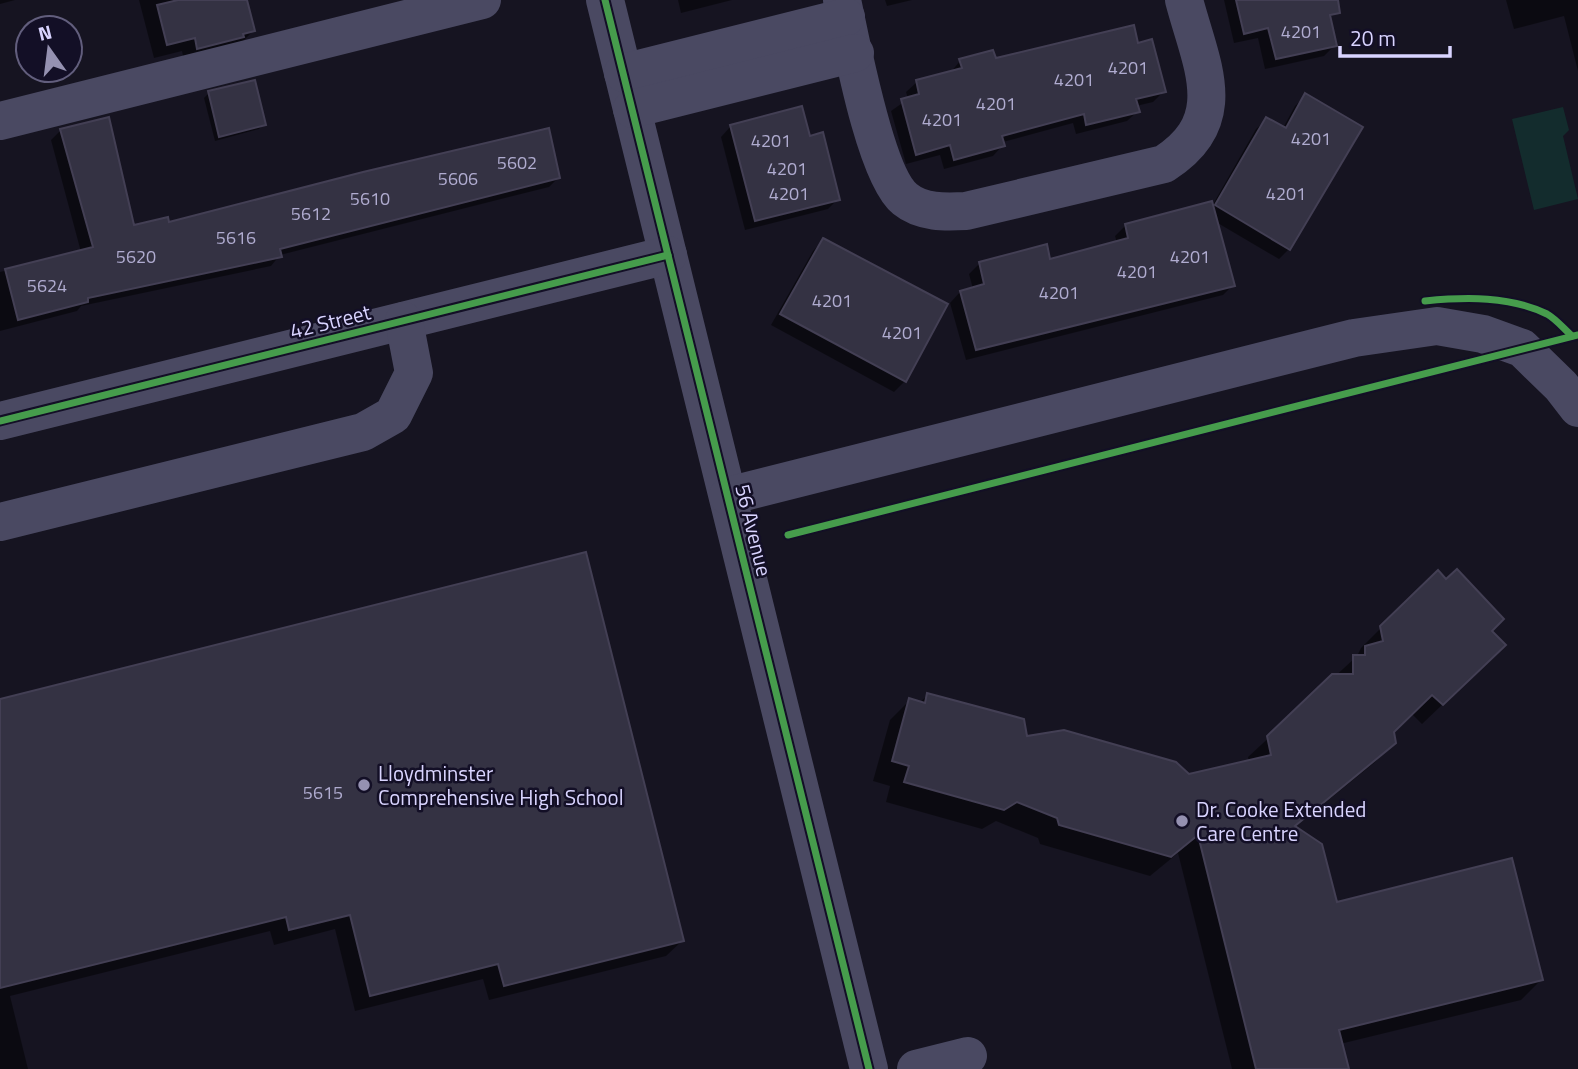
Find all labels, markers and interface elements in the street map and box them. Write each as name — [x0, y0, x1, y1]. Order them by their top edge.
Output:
north arrow — [14, 14, 84, 84]
scale bar — [1340, 14, 1450, 58]
text: N — [35, 16, 55, 48]
house number: 4201 — [1281, 18, 1321, 45]
text: 20 m — [1350, 22, 1396, 54]
house number: 4201 — [1108, 54, 1148, 81]
house number: 4201 — [1054, 66, 1094, 93]
house number: 4201 — [976, 90, 1016, 117]
house number: 4201 — [922, 106, 962, 133]
house number: 4201 — [1291, 125, 1331, 152]
house number: 4201 — [751, 127, 791, 154]
house number: 5602 — [497, 149, 537, 176]
house number: 4201 — [767, 155, 807, 182]
house number: 5606 — [438, 165, 478, 192]
house number: 4201 — [769, 180, 809, 207]
house number: 4201 — [1266, 180, 1306, 207]
house number: 5610 — [350, 185, 390, 212]
house number: 5612 — [291, 200, 331, 227]
house number: 5616 — [216, 224, 256, 251]
house number: 5620 — [116, 243, 156, 270]
house number: 4201 — [1170, 243, 1210, 270]
house number: 4201 — [1117, 258, 1157, 285]
house number: 5624 — [27, 272, 67, 299]
house number: 4201 — [1039, 279, 1079, 306]
house number: 4201 — [812, 287, 852, 314]
street label: 42 Street — [286, 295, 374, 346]
house number: 4201 — [882, 319, 922, 346]
street label: 56 Avenue — [727, 481, 781, 579]
place label: Lloydminster Comprehensive High School — [378, 757, 624, 813]
marker: Lloydminster Comprehensive High School — [356, 777, 372, 793]
house number: 5615 — [303, 779, 343, 806]
place label: Dr. Cooke Extended Care Centre — [1196, 793, 1366, 849]
marker: Dr. Cooke Extended Care Centre — [1174, 813, 1190, 829]

